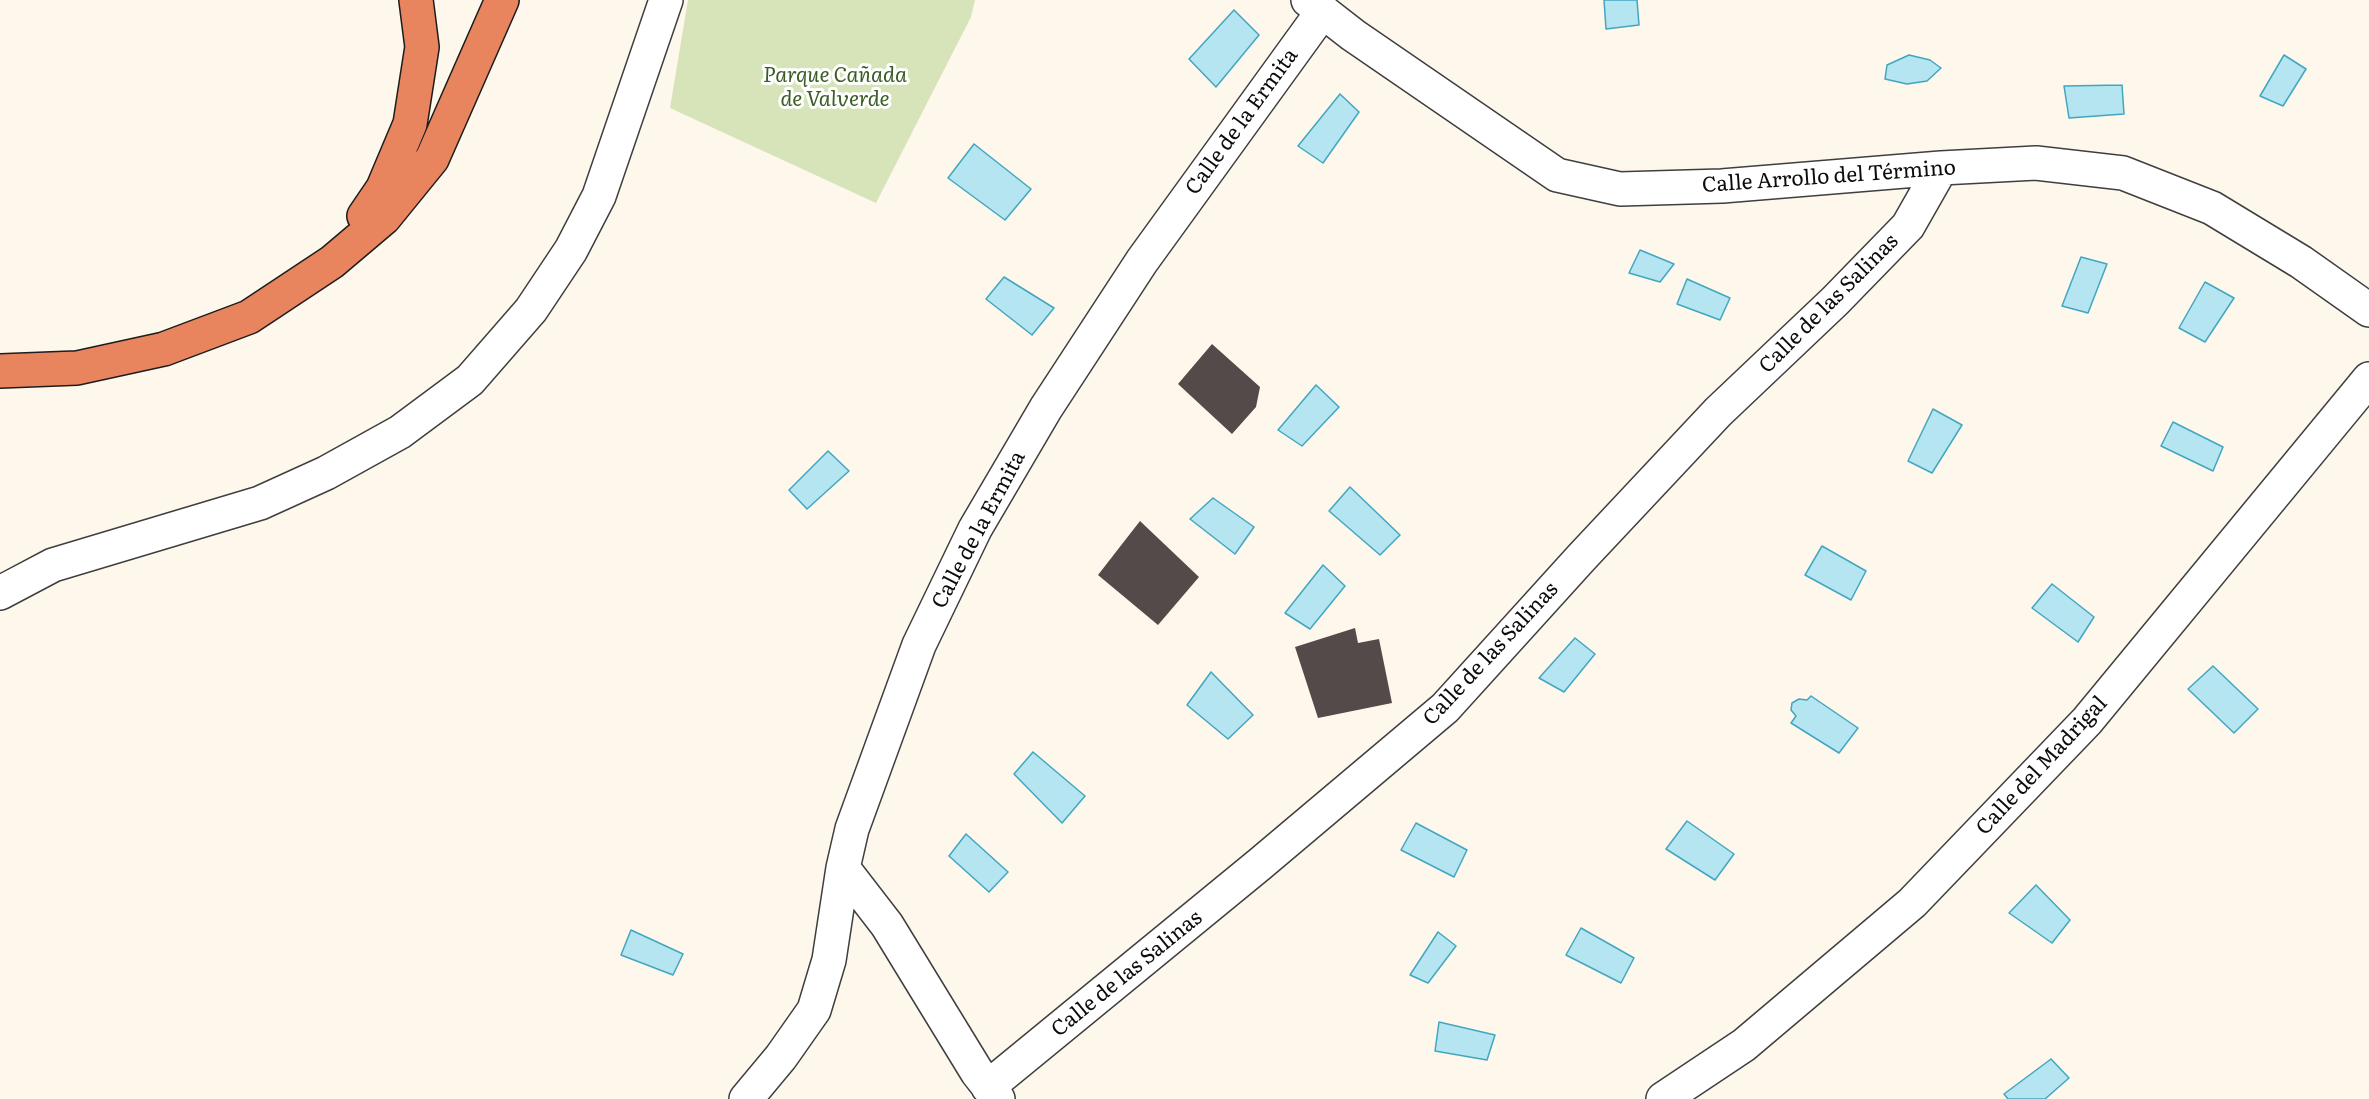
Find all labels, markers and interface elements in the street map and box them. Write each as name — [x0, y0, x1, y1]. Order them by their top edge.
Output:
street label: Calle de la Ermita — [1180, 44, 1304, 200]
park label: Parque Cañada de Valverde — [763, 63, 907, 113]
street label: Calle Arrollo del Término — [1701, 156, 1957, 198]
street label: Calle de las Salinas — [1754, 229, 1904, 379]
street label: Calle de la Ermita — [927, 447, 1031, 613]
street label: Calle de las Salinas — [1418, 577, 1564, 731]
street label: Calle del Madrigal — [1971, 691, 2113, 841]
street label: Calle de las Salinas — [1047, 906, 1207, 1042]

